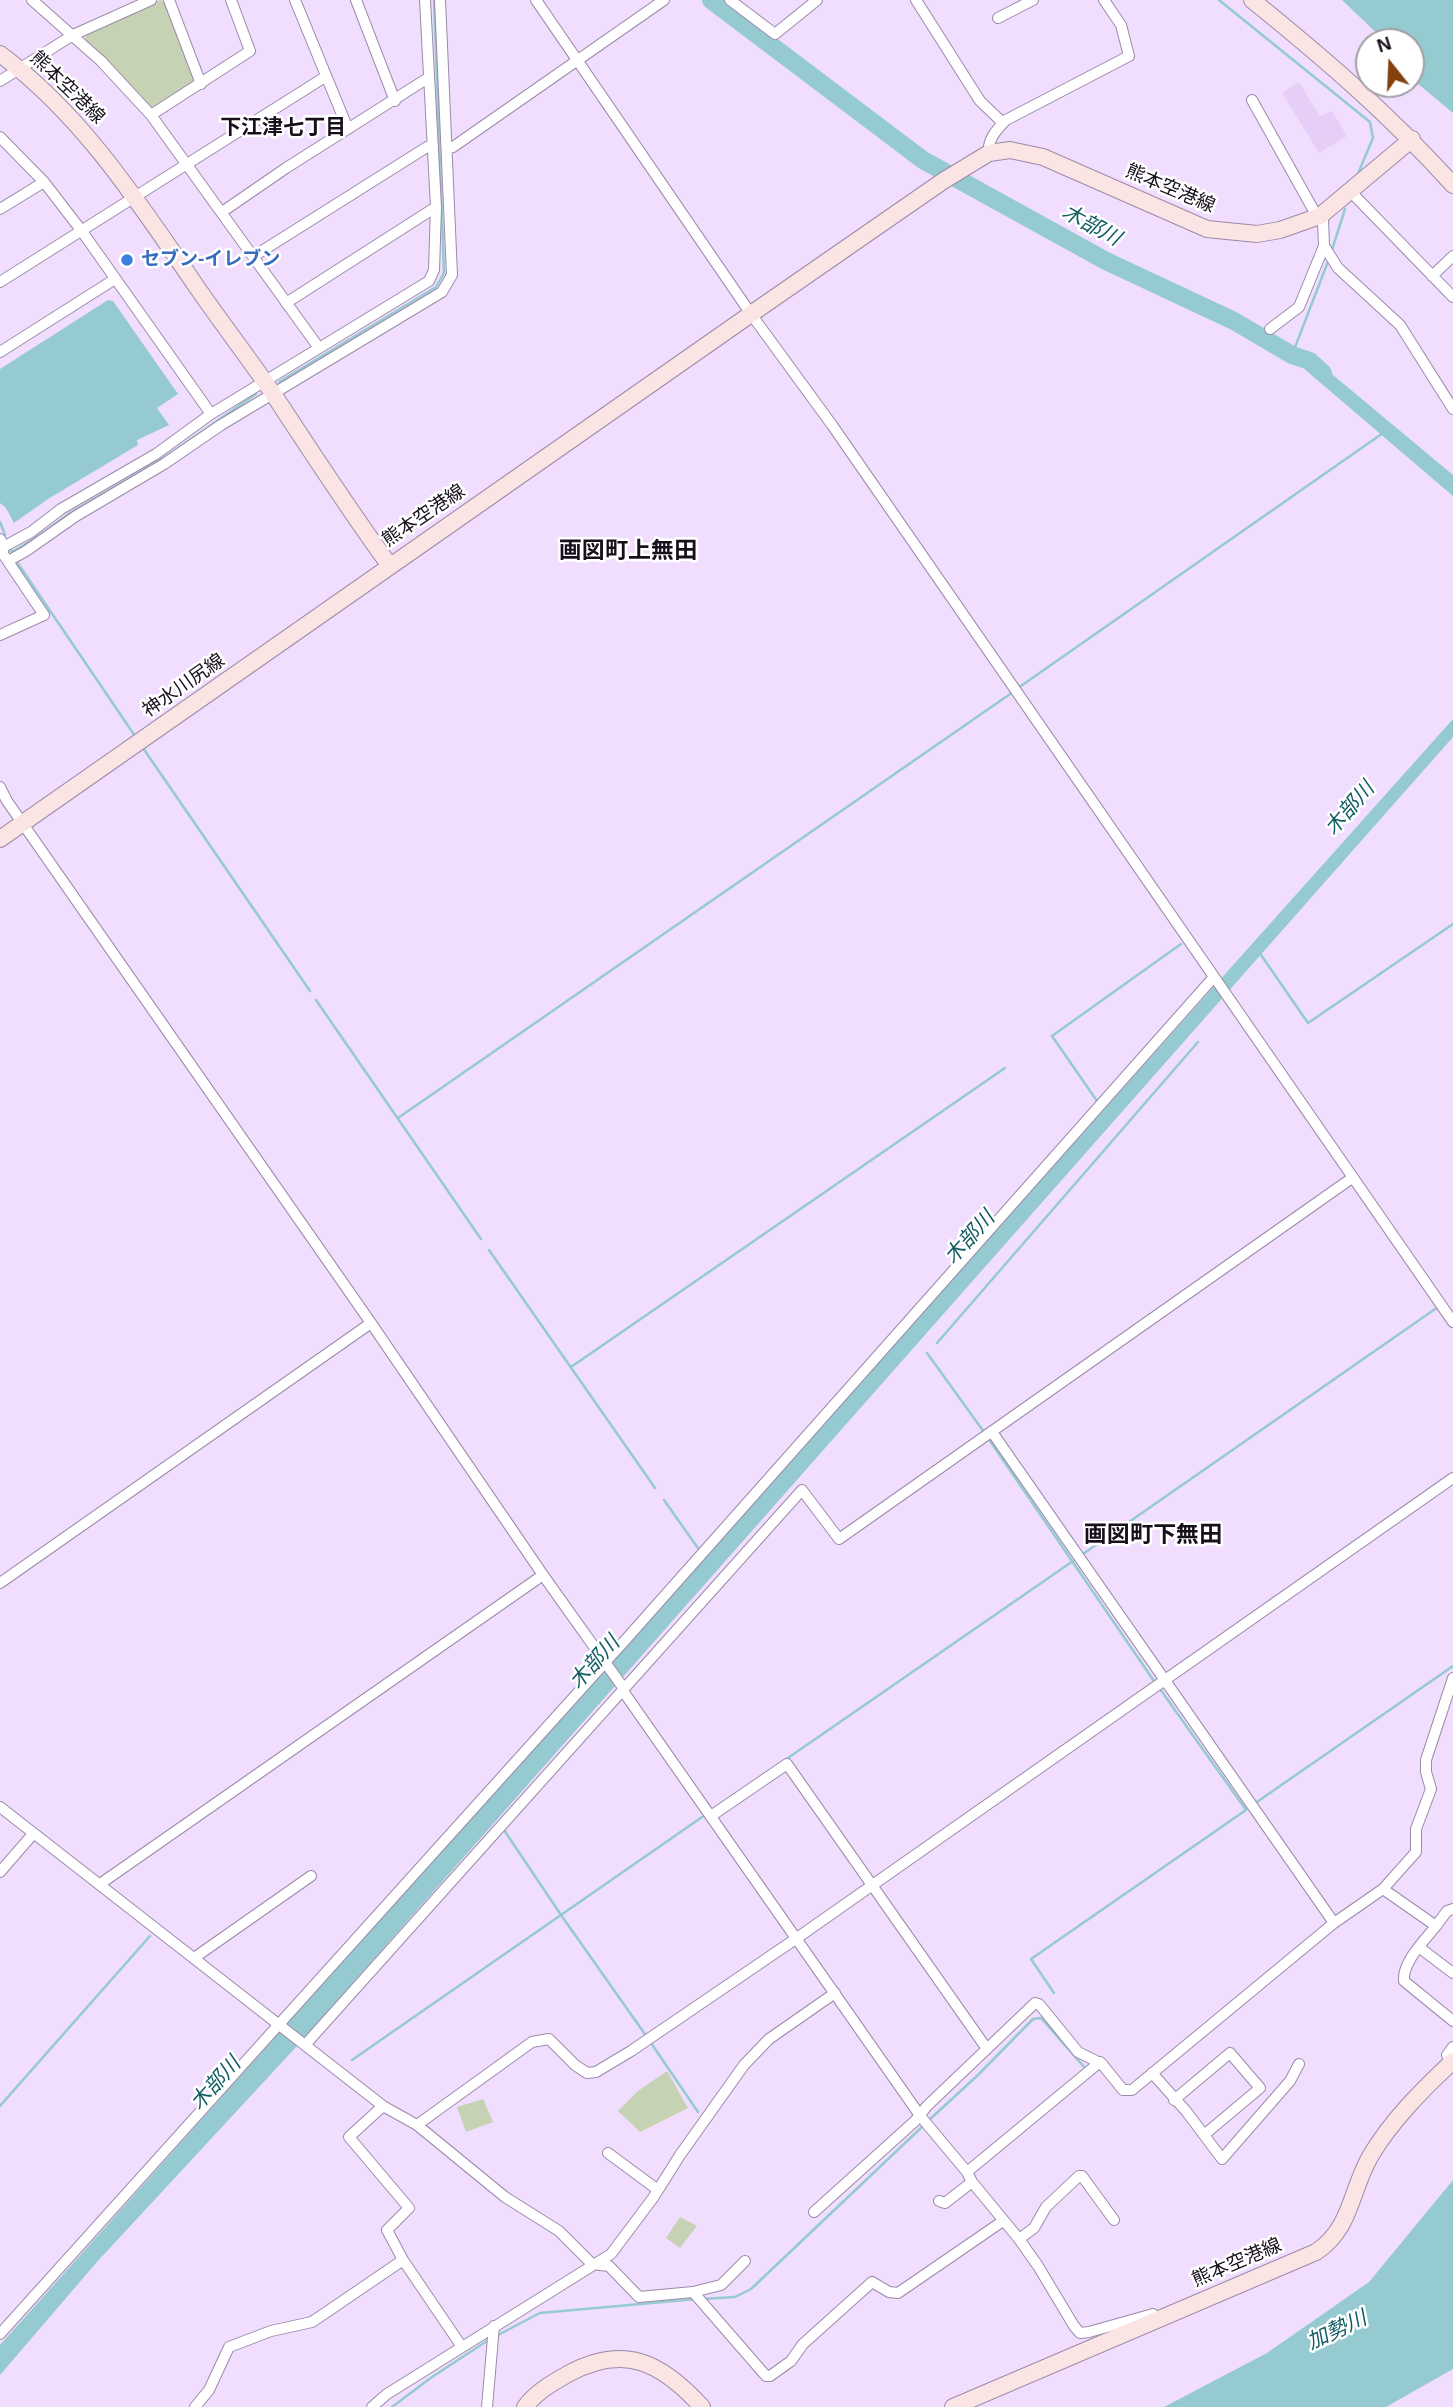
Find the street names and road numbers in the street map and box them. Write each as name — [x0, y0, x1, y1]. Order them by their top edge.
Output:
street label: 熊本空港線 — [25, 47, 109, 129]
street label: 熊本空港線 — [1122, 160, 1218, 218]
street label: 熊本空港線 — [378, 480, 470, 552]
street label: 神水川尻線 — [139, 649, 229, 723]
street label: 熊本空港線 — [1189, 2234, 1285, 2292]

